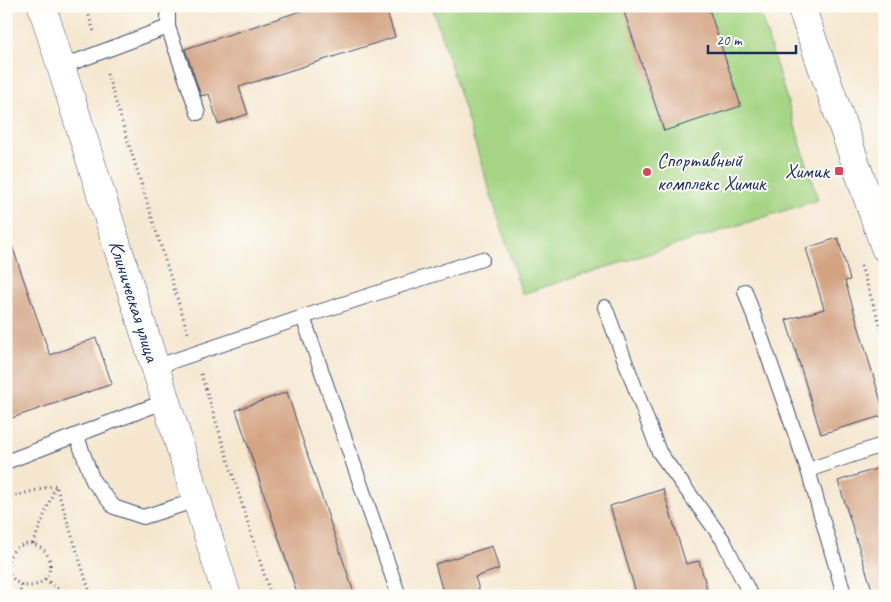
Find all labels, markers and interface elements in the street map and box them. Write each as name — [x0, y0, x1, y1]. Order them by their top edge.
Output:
scale bar — [708, 22, 796, 54]
text: 20 m — [716, 31, 743, 50]
place label: Спортивный комплекс Химик — [657, 148, 767, 196]
place label: Химик — [785, 159, 831, 184]
marker: Химик — [833, 165, 845, 177]
marker: Спортивный комплекс Химик — [641, 166, 653, 178]
street label: Клиническая улица — [104, 237, 166, 366]

